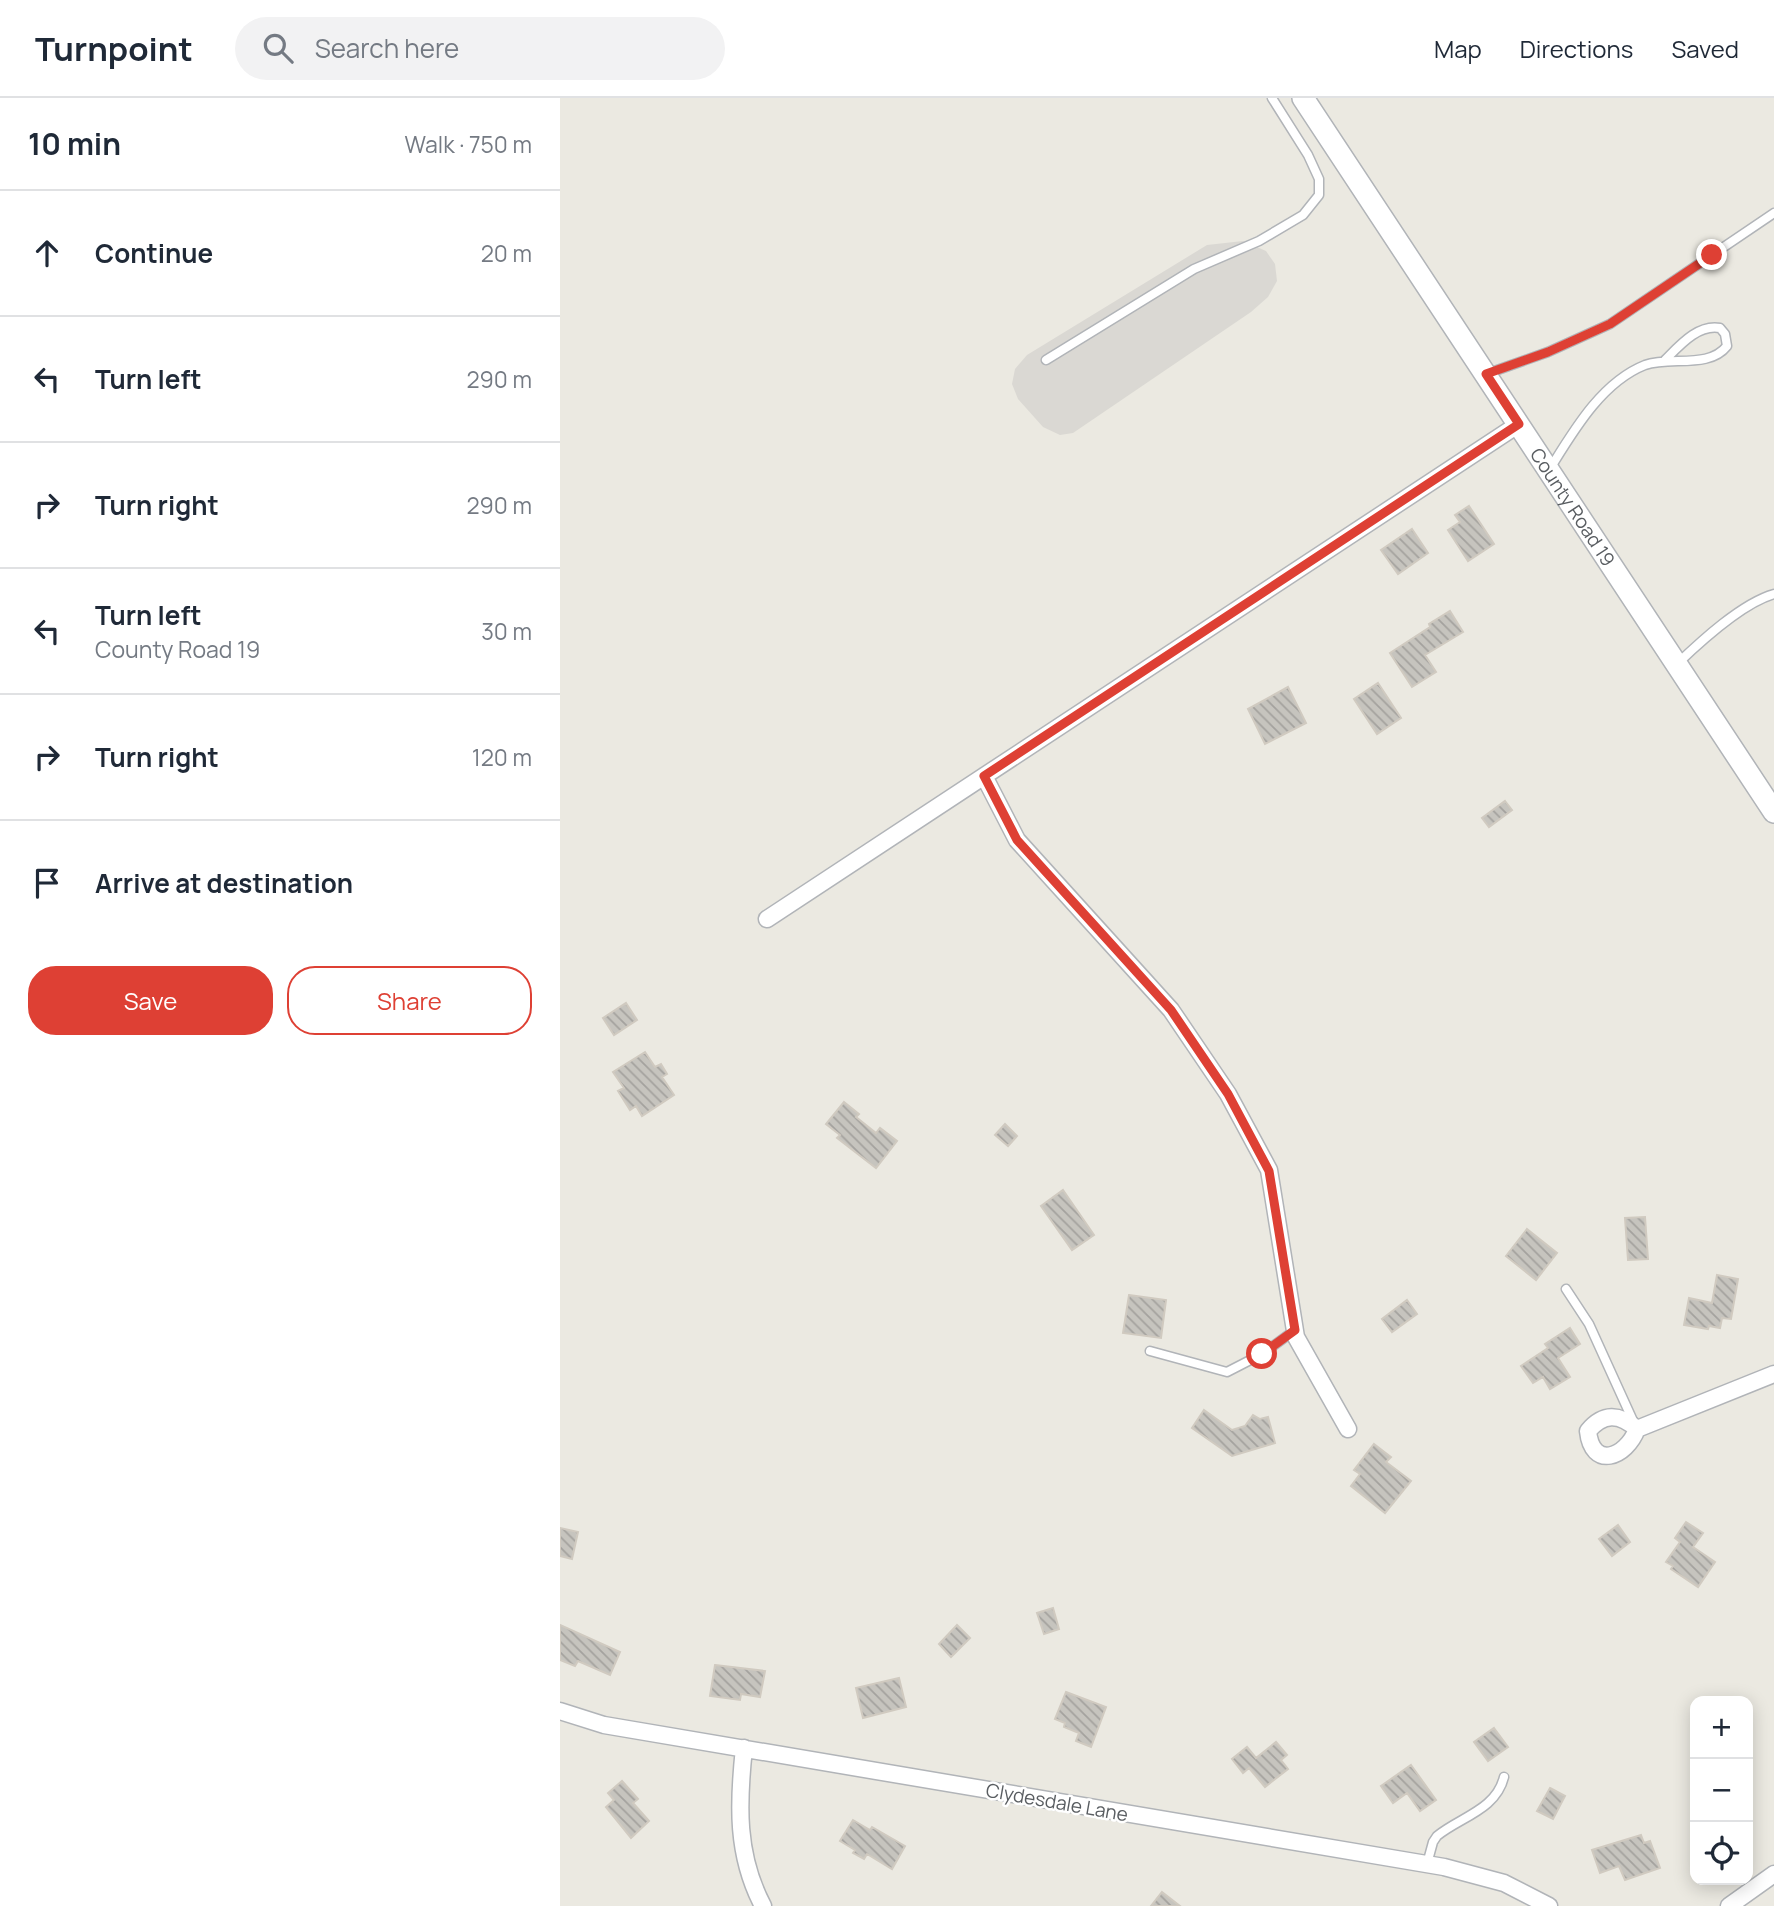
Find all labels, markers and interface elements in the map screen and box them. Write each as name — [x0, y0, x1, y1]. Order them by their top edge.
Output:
search box — [235, 17, 725, 80]
text: Turnpoint — [35, 26, 193, 71]
icon: search — [259, 29, 297, 67]
text: Search here — [315, 30, 459, 66]
text: Map — [1434, 32, 1482, 65]
text: Directions — [1520, 32, 1633, 65]
text: Saved — [1671, 32, 1739, 65]
text: 10 min — [28, 123, 121, 164]
text: Walk · 750 m — [405, 128, 532, 160]
icon: ahead — [28, 234, 66, 272]
text: Continue — [95, 235, 213, 271]
text: 20 m — [481, 237, 532, 269]
route end — [1696, 239, 1727, 270]
icon: left — [28, 360, 66, 398]
text: Turn left — [95, 361, 202, 397]
text: 290 m — [466, 363, 532, 395]
street label: County Road 19 — [1524, 443, 1621, 571]
icon: right — [28, 486, 66, 524]
text: Turn right — [95, 487, 219, 523]
text: 290 m — [466, 489, 532, 521]
text: Turn left — [95, 597, 202, 633]
icon: left — [28, 612, 66, 650]
text: 30 m — [481, 615, 532, 647]
text: County Road 19 — [95, 633, 260, 665]
icon: right — [28, 738, 66, 776]
text: Turn right — [95, 739, 219, 775]
text: 120 m — [472, 741, 532, 773]
icon: arrive — [28, 864, 66, 902]
text: Arrive at destination — [95, 865, 353, 901]
button: Save — [28, 966, 273, 1035]
button: Share — [287, 966, 532, 1035]
route start — [1246, 1338, 1277, 1369]
map controls — [1690, 1696, 1753, 1885]
button: + — [1690, 1696, 1753, 1759]
button: − — [1690, 1759, 1753, 1822]
street label: Clydesdale Lane — [984, 1777, 1130, 1827]
button: locate — [1690, 1822, 1753, 1885]

